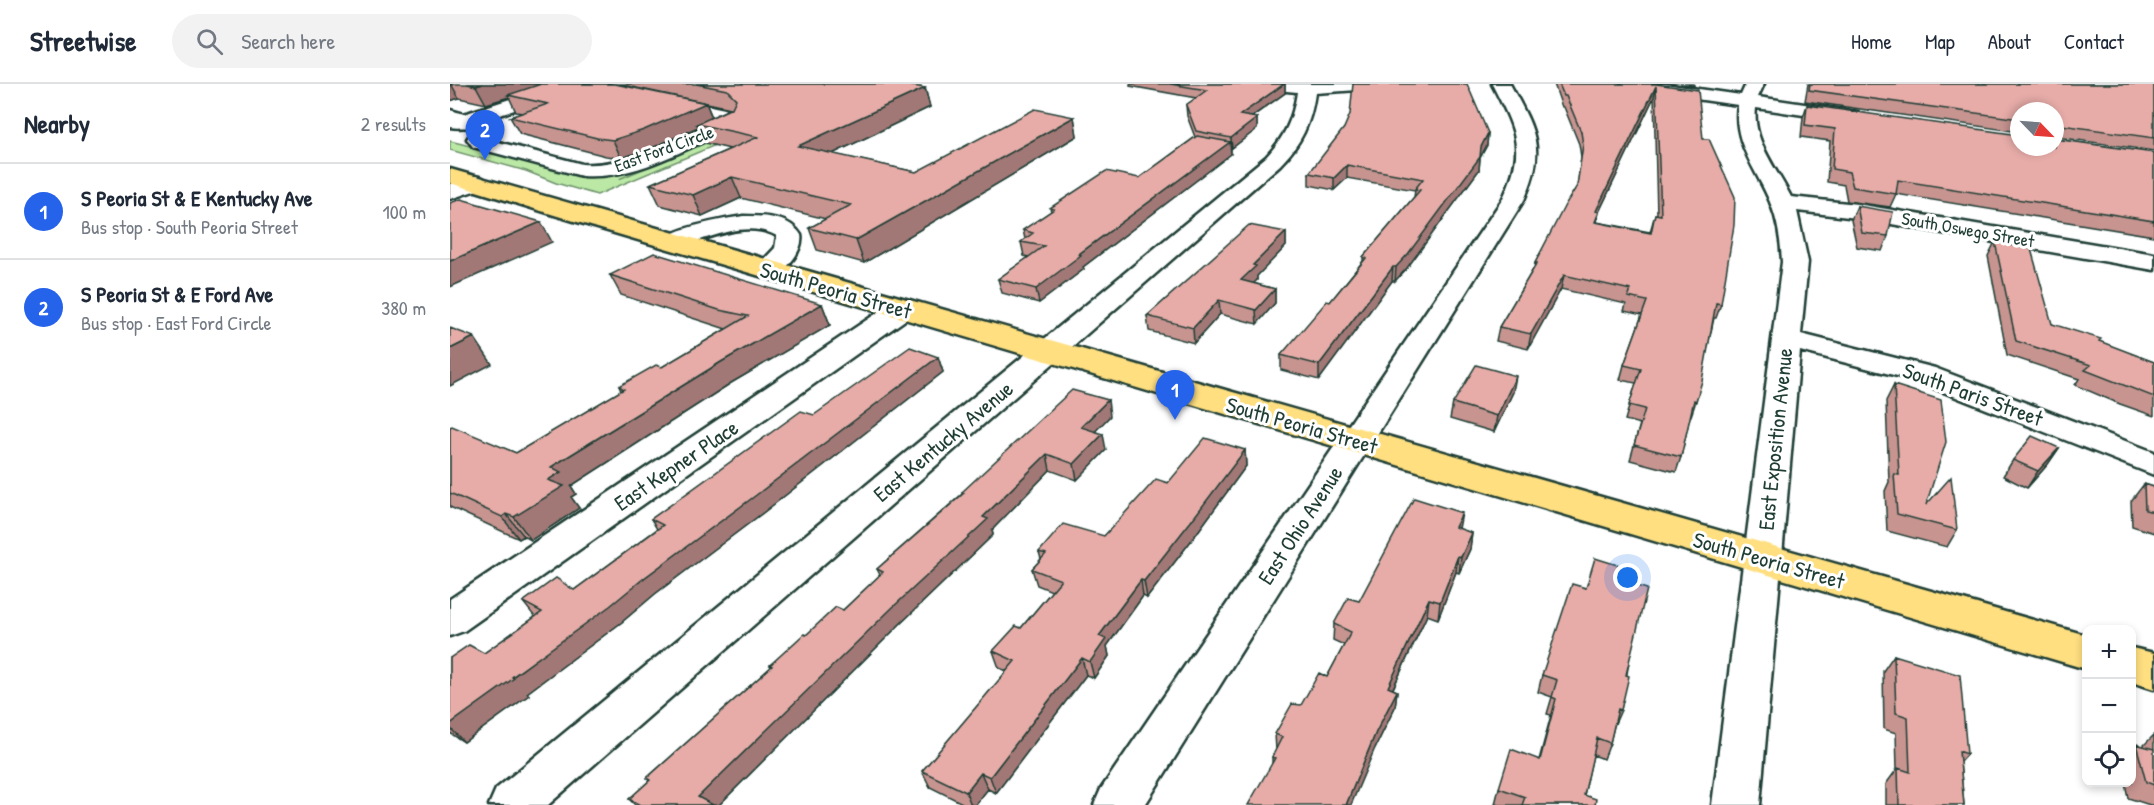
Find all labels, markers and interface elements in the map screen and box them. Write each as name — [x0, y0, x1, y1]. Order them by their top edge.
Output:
search box — [172, 14, 592, 68]
text: Streetwise — [30, 22, 136, 60]
icon: search — [193, 25, 226, 58]
text: Search here — [241, 26, 335, 56]
text: Home — [1851, 27, 1892, 56]
text: Map — [1925, 27, 1955, 56]
text: About — [1988, 27, 2031, 56]
text: Contact — [2064, 27, 2124, 56]
north arrow — [2010, 102, 2064, 156]
text: Nearby — [24, 106, 90, 141]
text: 2 results — [361, 110, 426, 137]
pin: 2 — [465, 110, 504, 160]
street label: East Ford Circle — [611, 119, 717, 178]
text: S Peoria St & E Kentucky Ave — [81, 183, 313, 213]
text: 1 — [40, 198, 47, 225]
text: 100 m — [383, 198, 426, 225]
street label: South Oswego Street — [1900, 206, 2037, 254]
text: Bus stop · South Peoria Street — [81, 213, 298, 240]
street label: South Peoria Street — [757, 254, 916, 326]
text: S Peoria St & E Ford Ave — [81, 279, 273, 309]
text: 2 — [39, 294, 48, 321]
text: 380 m — [381, 294, 426, 321]
text: Bus stop · East Ford Circle — [81, 309, 272, 336]
street label: East Exposition Avenue — [1751, 346, 1800, 532]
street label: South Paris Street — [1899, 355, 2048, 433]
pin: 1 — [1156, 370, 1194, 420]
street label: East Kentucky Avenue — [867, 373, 1019, 508]
street label: South Peoria Street — [1223, 389, 1382, 461]
street label: East Kepner Place — [608, 412, 744, 518]
street label: East Ohio Avenue — [1250, 460, 1350, 590]
street label: South Peoria Street — [1690, 524, 1849, 596]
your location — [1613, 563, 1642, 592]
map controls — [2082, 625, 2136, 787]
button: + — [2082, 625, 2136, 679]
button: − — [2082, 679, 2136, 733]
button: locate — [2082, 733, 2136, 787]

